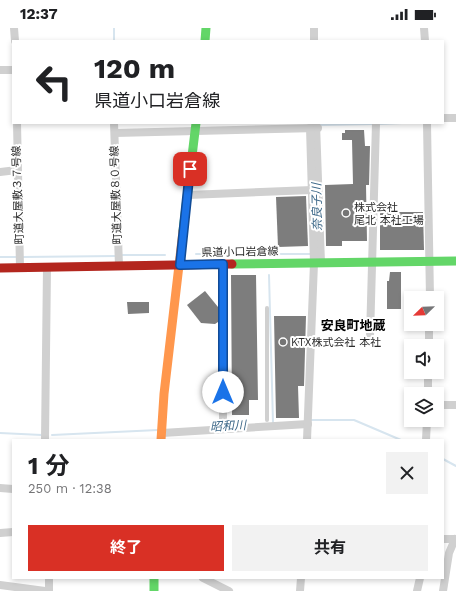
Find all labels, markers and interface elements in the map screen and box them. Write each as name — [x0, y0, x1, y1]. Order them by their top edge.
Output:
text: 12:37 — [20, 5, 58, 23]
text: 120 m — [94, 52, 175, 85]
icon: left — [28, 56, 80, 108]
text: 県道小口岩倉線 — [94, 90, 220, 111]
street label: 町道大屋敷３７号線 — [10, 145, 26, 245]
street label: 町道大屋敷８０号線 — [108, 145, 124, 245]
pin — [173, 152, 207, 186]
icon: arrive — [179, 158, 201, 180]
water label: 奈良子川 — [310, 181, 324, 231]
place label: 株式会社 尾北 本社工場 — [354, 201, 424, 227]
marker: 株式会社 尾北 本社工場 — [341, 208, 351, 218]
street label: 県道小口岩倉線 — [201, 245, 279, 259]
north arrow — [404, 291, 444, 331]
map controls — [404, 291, 444, 427]
district label: 安良町地蔵 — [320, 318, 386, 333]
place label: KTX株式会社 本社 — [291, 336, 381, 349]
marker: KTX株式会社 本社 — [278, 337, 288, 347]
button: sound — [404, 339, 444, 379]
position arrow — [202, 371, 244, 413]
button: layers — [404, 387, 444, 427]
water label: 昭和川 — [210, 418, 248, 434]
text: 1 分 — [28, 452, 69, 480]
button: close — [386, 452, 428, 494]
text: 250 m · 12:38 — [28, 481, 112, 496]
button: 終了 — [28, 525, 224, 571]
button: 共有 — [232, 525, 428, 571]

